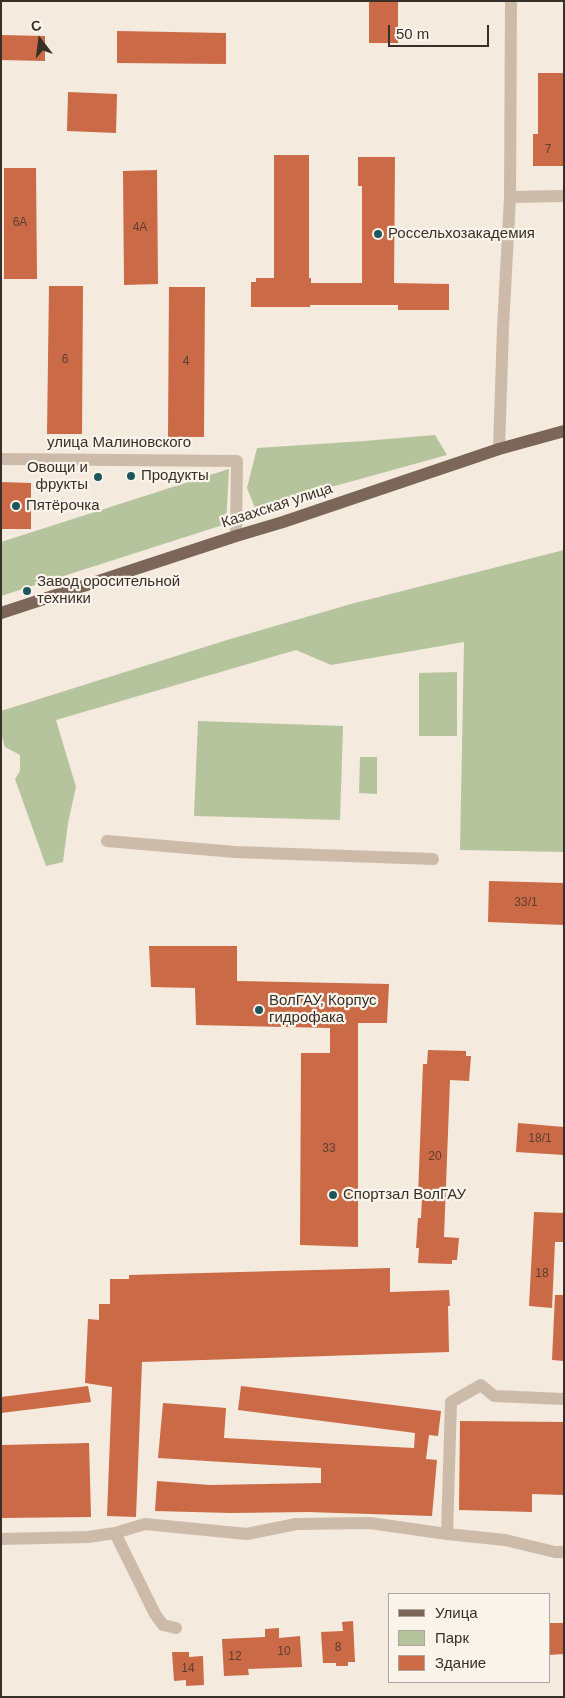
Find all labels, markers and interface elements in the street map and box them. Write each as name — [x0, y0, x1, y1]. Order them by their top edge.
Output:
north arrow — [15, 15, 65, 65]
scale bar — [390, 15, 491, 47]
text: С — [29, 16, 43, 35]
text: 50 m — [396, 25, 429, 42]
house number: 7 — [545, 143, 551, 157]
house number: 6А — [13, 216, 27, 230]
house number: 4А — [133, 221, 147, 235]
place label: Россельхозакадемия — [388, 225, 535, 243]
marker: Россельхозакадемия — [372, 228, 384, 240]
house number: 6 — [62, 353, 68, 367]
house number: 4 — [183, 355, 189, 369]
street label: улица Малиновского — [47, 434, 191, 452]
place label: Овощи и фрукты — [27, 459, 88, 494]
place label: Продукты — [141, 467, 209, 485]
marker: Продукты — [125, 470, 137, 482]
marker: Овощи и фрукты — [92, 471, 104, 483]
street label: Казахская улица — [219, 480, 335, 532]
place label: Пятёрочка — [26, 497, 100, 515]
marker: Пятёрочка — [10, 500, 22, 512]
place label: Завод оросительной техники — [37, 573, 180, 608]
marker: Завод оросительной техники — [21, 585, 33, 597]
house number: 33/1 — [514, 896, 538, 910]
place label: ВолГАУ, Корпус гидрофака — [269, 992, 376, 1027]
marker: ВолГАУ, Корпус гидрофака — [253, 1004, 265, 1016]
house number: 18/1 — [528, 1132, 552, 1146]
house number: 33 — [322, 1142, 336, 1156]
house number: 20 — [428, 1150, 442, 1164]
place label: Спортзал ВолГАУ — [343, 1186, 466, 1204]
marker: Спортзал ВолГАУ — [327, 1189, 339, 1201]
house number: 18 — [535, 1267, 549, 1281]
legend — [388, 1593, 550, 1683]
text: Улица — [435, 1604, 478, 1621]
text: Парк — [435, 1629, 469, 1646]
house number: 8 — [335, 1641, 341, 1655]
house number: 10 — [277, 1645, 291, 1659]
house number: 12 — [228, 1650, 242, 1664]
text: Здание — [435, 1654, 486, 1671]
house number: 14 — [181, 1662, 195, 1676]

